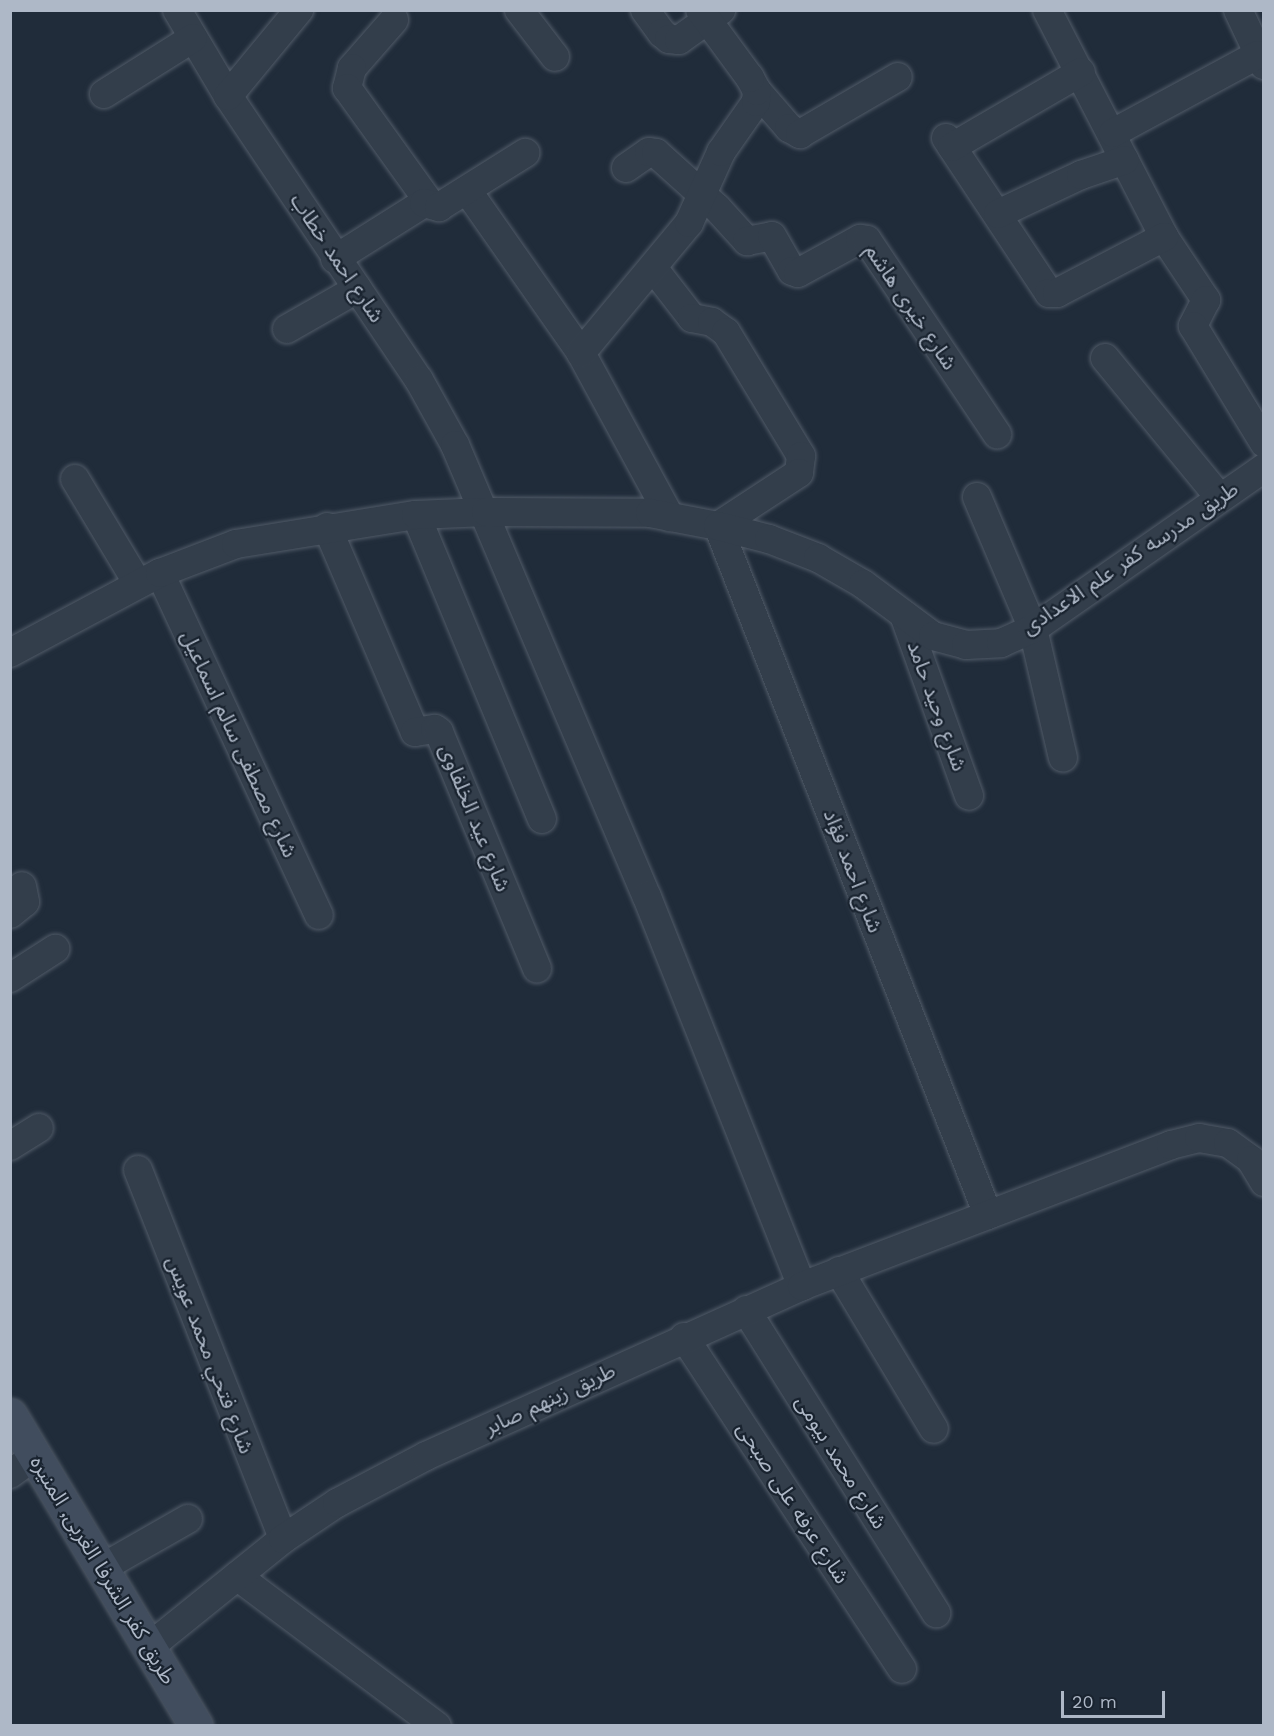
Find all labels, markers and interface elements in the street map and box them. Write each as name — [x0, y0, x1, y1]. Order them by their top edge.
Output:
street label: شارع احمد خطاب — [285, 189, 389, 327]
street label: شارع خيرى هاشم — [860, 239, 962, 375]
street label: طريق مدرسه كفر علم الاعدادى — [1017, 476, 1243, 640]
street label: شارع مصطفى سالم اسماعيل — [175, 627, 303, 861]
street label: شارع وحيد حامد — [902, 637, 972, 775]
street label: شارع عيد الخلفاوى — [434, 741, 516, 895]
street label: شارع احمد فؤاد — [818, 806, 888, 936]
street label: شارع فتحي محمد عويس — [161, 1253, 259, 1457]
street label: طريق زينهم صابر — [481, 1358, 619, 1440]
street label: شارع محمد بيومى — [790, 1391, 892, 1533]
street label: شارع عرفه على صبحى — [731, 1417, 855, 1589]
street label: طريق كفر الشرفا الغربى, المنيره — [25, 1451, 181, 1689]
scale bar — [1064, 1679, 1168, 1717]
text: 20 m — [1072, 1691, 1117, 1712]

